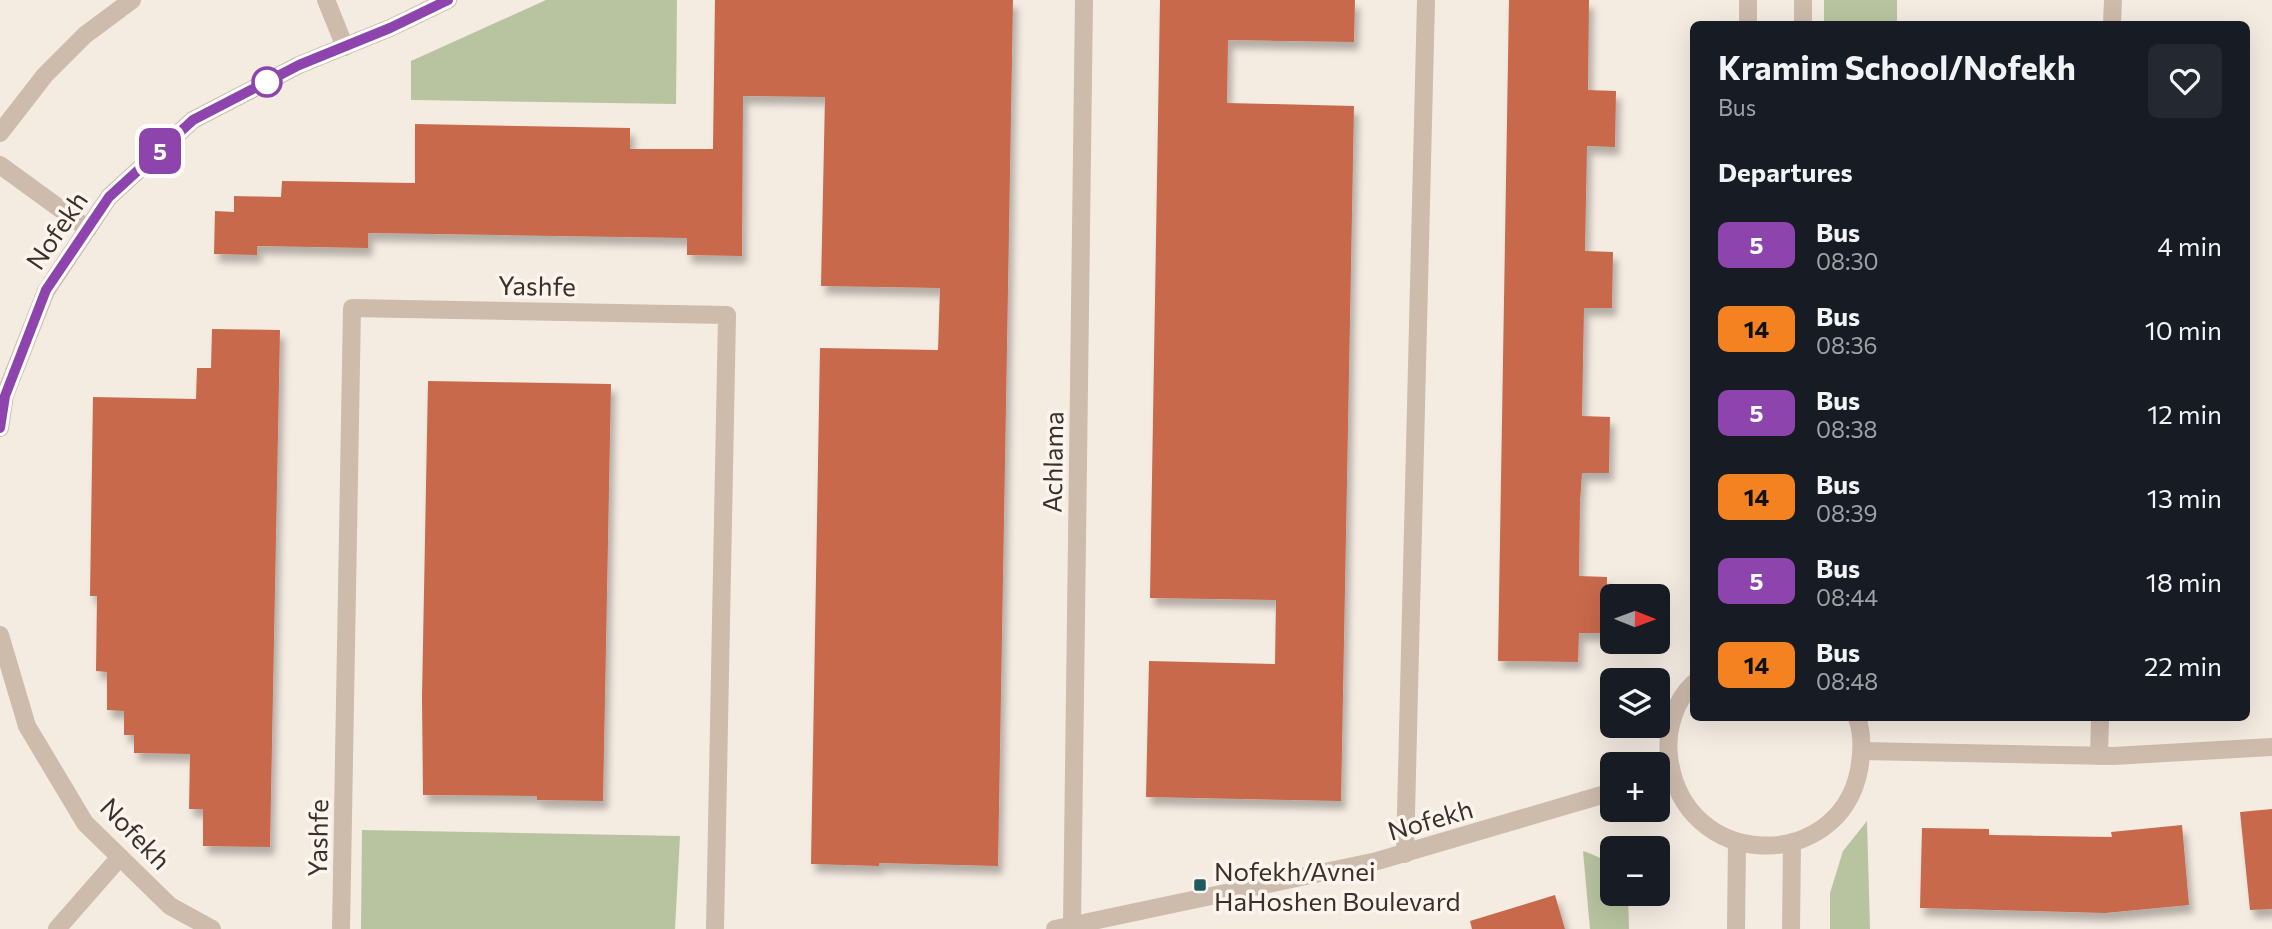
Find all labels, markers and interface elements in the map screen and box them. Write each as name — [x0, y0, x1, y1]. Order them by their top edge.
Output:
button: heart — [2148, 44, 2222, 118]
text: Kramim School/Nofekh — [1718, 46, 2076, 87]
unlabelled marker — [252, 67, 282, 97]
text: Bus — [1718, 93, 1756, 121]
line badge: 5 — [137, 128, 183, 174]
text: 5 — [153, 136, 167, 165]
text: Departures — [1718, 156, 1853, 187]
street label: Nofekh — [19, 185, 93, 275]
text: Bus — [1816, 216, 1860, 247]
text: 5 — [1750, 230, 1764, 259]
text: 4 min — [2157, 230, 2222, 261]
text: 08:30 — [1816, 247, 1879, 275]
street label: Yashfe — [498, 269, 576, 301]
text: Bus — [1816, 300, 1860, 331]
text: 14 — [1744, 314, 1769, 343]
text: 10 min — [2145, 314, 2222, 345]
text: 08:36 — [1816, 331, 1877, 359]
text: Bus — [1816, 384, 1860, 415]
text: 5 — [1750, 398, 1764, 427]
text: 12 min — [2147, 398, 2222, 429]
street label: Achlama — [1036, 411, 1068, 513]
text: 08:38 — [1816, 415, 1877, 443]
text: Bus — [1816, 468, 1860, 499]
text: 14 — [1744, 482, 1769, 511]
text: 13 min — [2147, 482, 2222, 513]
text: 08:39 — [1816, 499, 1877, 527]
text: Bus — [1816, 552, 1860, 583]
text: 5 — [1750, 566, 1764, 595]
text: 18 min — [2146, 566, 2222, 597]
text: 08:44 — [1816, 583, 1878, 611]
north arrow — [1600, 584, 1670, 654]
map controls — [1600, 584, 1670, 906]
text: Bus — [1816, 636, 1860, 667]
text: 14 — [1744, 650, 1769, 679]
text: 22 min — [2144, 650, 2222, 681]
text: 08:48 — [1816, 667, 1878, 695]
button: layers — [1600, 668, 1670, 738]
button: + — [1600, 752, 1670, 822]
street label: Nofekh — [95, 791, 177, 875]
street label: Nofekh — [1384, 792, 1476, 846]
street label: Yashfe — [301, 799, 333, 877]
button: − — [1600, 836, 1670, 906]
place label: Nofekh/Avnei HaHoshen Boulevard — [1214, 855, 1461, 916]
marker: Nofekh/Avnei HaHoshen Boulevard — [1192, 877, 1208, 893]

